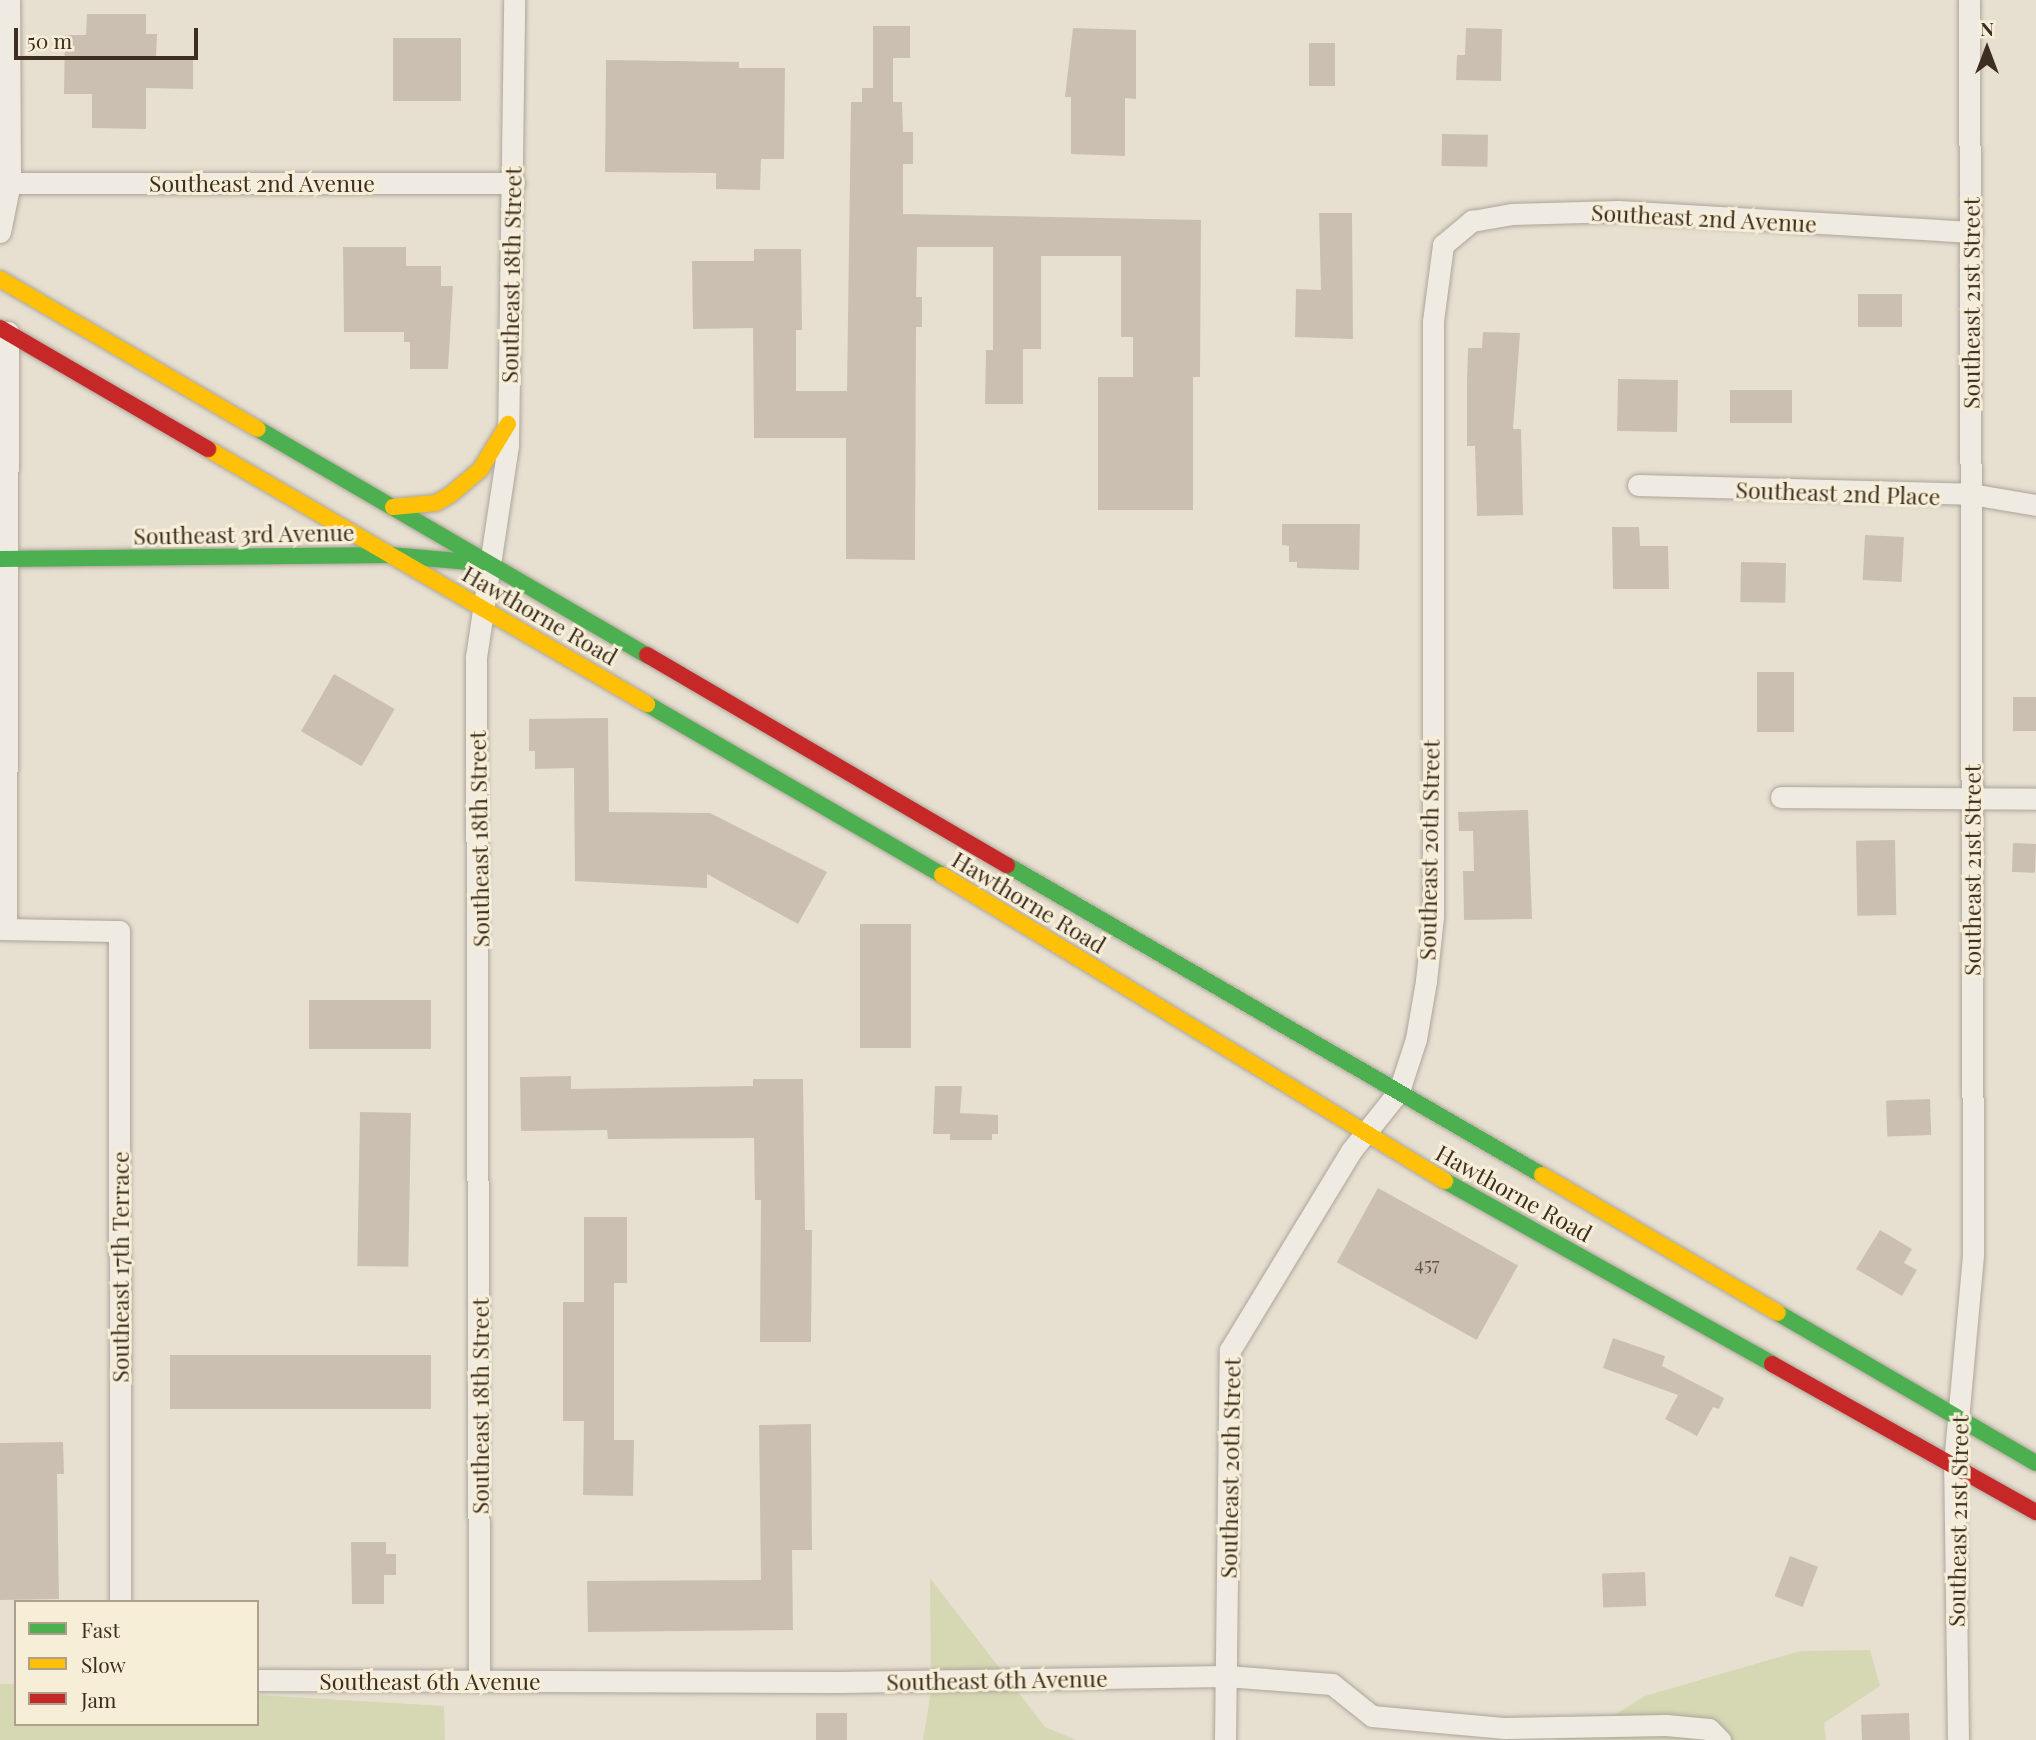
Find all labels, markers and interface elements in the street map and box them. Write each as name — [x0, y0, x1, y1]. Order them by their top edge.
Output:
scale bar — [18, 14, 201, 58]
north arrow — [1952, 14, 2022, 84]
text: N — [1980, 15, 1994, 41]
text: 50 m — [27, 26, 72, 54]
street label: Southeast 18th Street — [495, 166, 527, 384]
street label: Southeast 2nd Avenue — [148, 169, 376, 197]
street label: Southeast 21st Street — [1957, 197, 1985, 409]
street label: Southeast 2nd Avenue — [1590, 198, 1818, 238]
street label: Southeast 2nd Place — [1735, 476, 1941, 510]
street label: Southeast 3rd Avenue — [133, 518, 355, 550]
street label: Hawthorne Road — [458, 559, 622, 671]
street label: Southeast 18th Street — [463, 730, 495, 948]
street label: Southeast 20th Street — [1413, 739, 1445, 961]
street label: Southeast 21st Street — [1958, 764, 1986, 976]
street label: Hawthorne Road — [947, 845, 1111, 959]
street label: Hawthorne Road — [1431, 1139, 1597, 1247]
street label: Southeast 17th Terrace — [106, 1151, 134, 1383]
house number: 457 — [1415, 1253, 1439, 1275]
street label: Southeast 18th Street — [466, 1298, 494, 1514]
street label: Southeast 20th Street — [1214, 1357, 1246, 1579]
street label: Southeast 21st Street — [1942, 1414, 1974, 1628]
legend — [14, 1600, 259, 1726]
text: Fast — [81, 1615, 120, 1643]
text: Slow — [81, 1650, 126, 1678]
street label: Southeast 6th Avenue — [886, 1664, 1108, 1696]
street label: Southeast 6th Avenue — [319, 1667, 541, 1695]
text: Jam — [81, 1685, 117, 1713]

